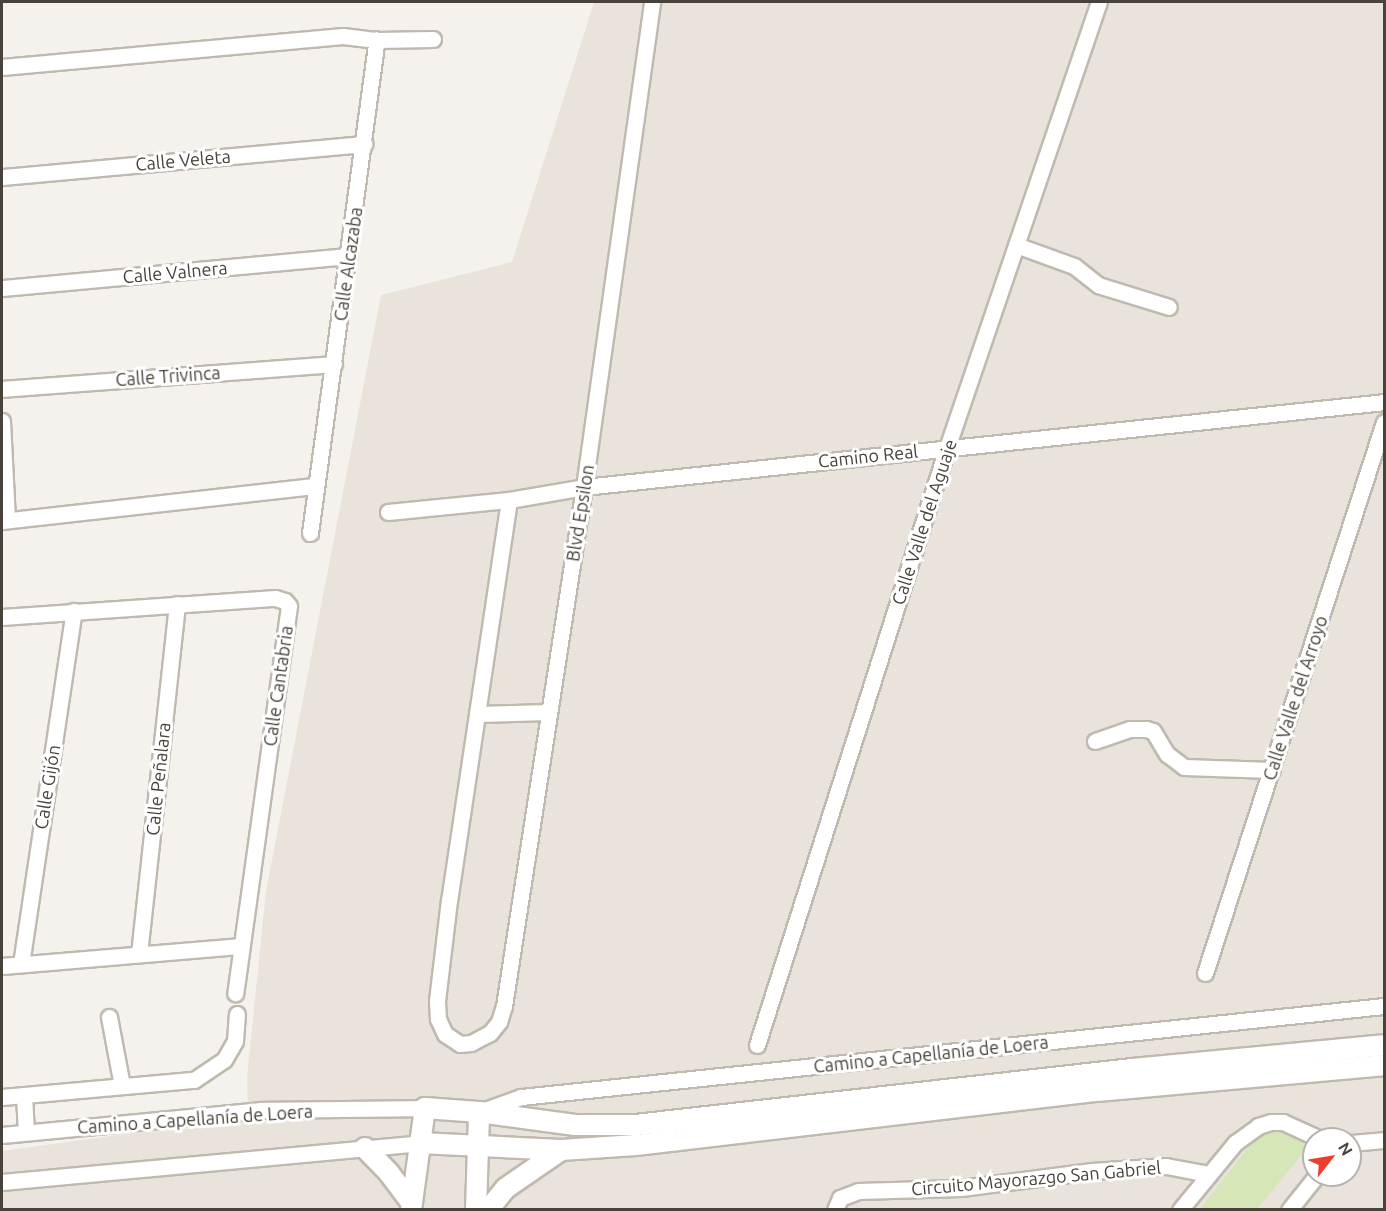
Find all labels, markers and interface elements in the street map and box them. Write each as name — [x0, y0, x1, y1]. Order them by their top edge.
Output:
street label: Calle Veleta — [135, 145, 231, 175]
street label: Calle Alcazaba — [329, 206, 367, 322]
street label: Calle Valnera — [122, 257, 228, 287]
street label: Calle Trivinca — [115, 362, 221, 390]
street label: Calle Valle del Aguaje — [887, 436, 961, 608]
street label: Camino Real — [817, 440, 919, 472]
street label: Blvd Epsilon — [562, 463, 598, 563]
street label: Calle Valle del Arroyo — [1258, 613, 1332, 783]
street label: Calle Cantabria — [259, 624, 297, 748]
street label: Calle Peñalara — [141, 721, 175, 837]
street label: Calle Gijón — [30, 743, 64, 831]
street label: Camino a Capellanía de Loera — [812, 1031, 1050, 1077]
street label: Camino a Capellanía de Loera — [76, 1100, 314, 1138]
north arrow — [1302, 1127, 1362, 1187]
text: N — [1335, 1139, 1357, 1159]
street label: Circuito Mayorazgo San Gabriel — [910, 1156, 1162, 1200]

